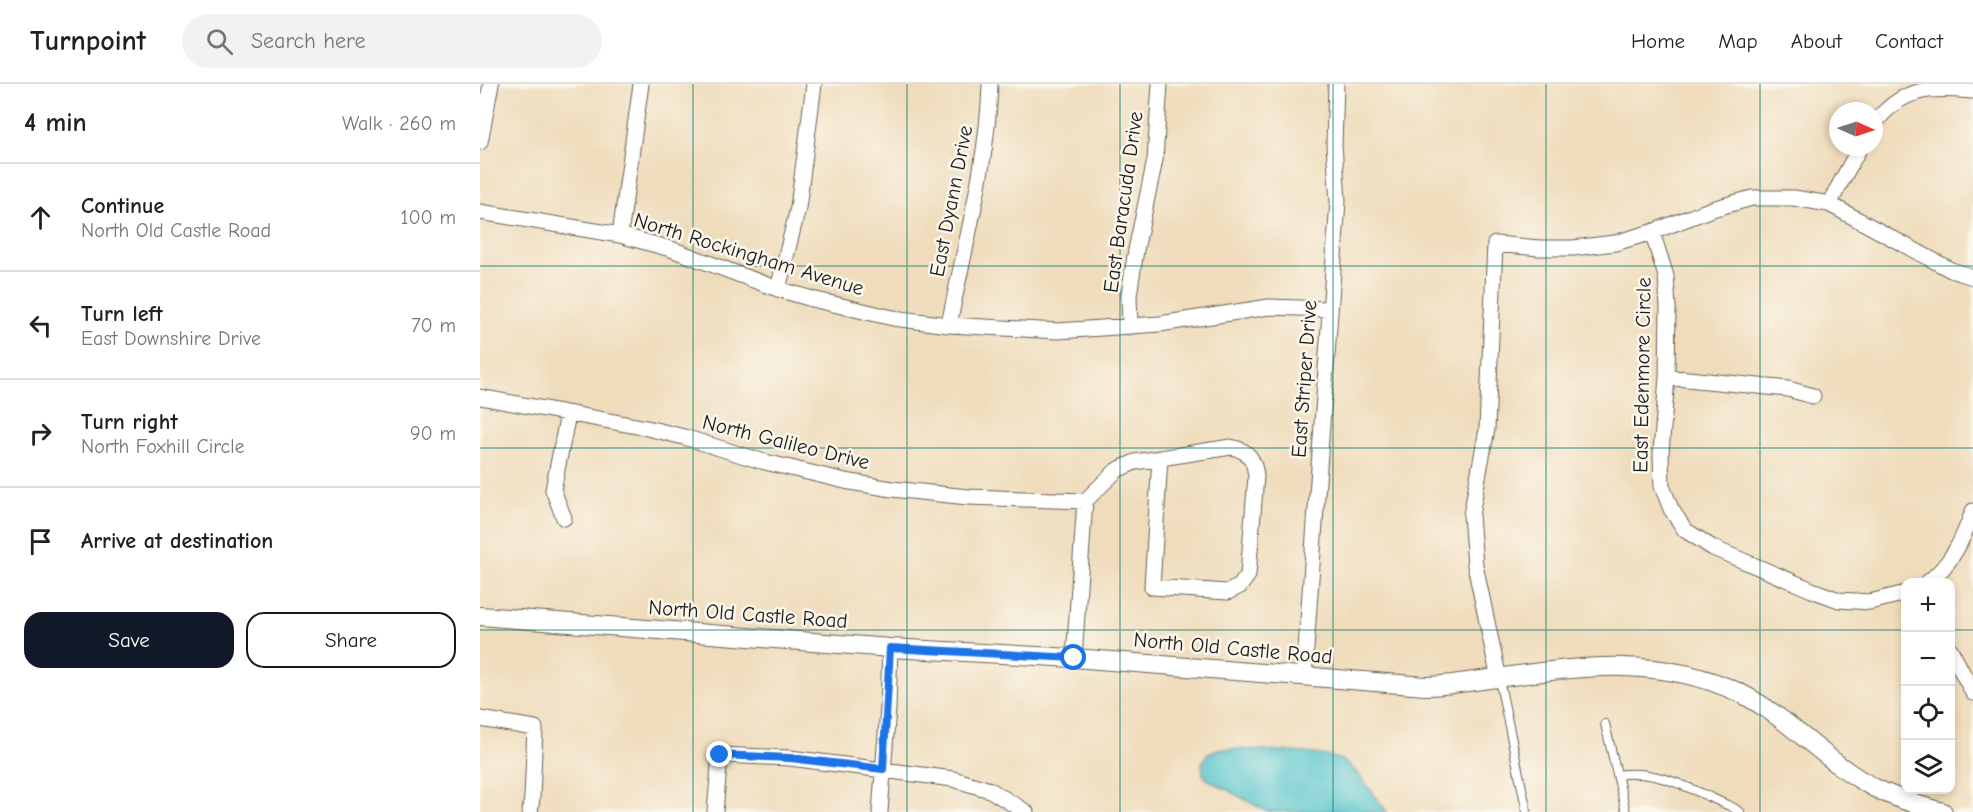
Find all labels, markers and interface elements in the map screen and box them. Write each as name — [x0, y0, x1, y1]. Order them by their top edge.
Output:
search box — [182, 14, 602, 68]
text: Turnpoint — [30, 25, 146, 57]
icon: search — [203, 25, 236, 58]
text: Search here — [251, 28, 365, 54]
text: Home — [1631, 29, 1685, 53]
text: Map — [1718, 29, 1758, 53]
text: About — [1791, 29, 1842, 53]
text: Contact — [1875, 29, 1943, 53]
north arrow — [1829, 102, 1883, 156]
text: 4 min — [24, 108, 87, 138]
street label: East Baracuda Drive — [1098, 110, 1148, 294]
text: Walk · 260 m — [342, 112, 456, 135]
street label: East Dyann Drive — [925, 123, 977, 279]
text: Continue — [81, 193, 164, 219]
icon: ahead — [24, 201, 57, 234]
text: 100 m — [401, 206, 456, 229]
street label: North Rockingham Avenue — [631, 208, 867, 300]
text: North Old Castle Road — [81, 219, 271, 242]
street label: East Edenmore Circle — [1628, 277, 1656, 473]
street label: East Striper Drive — [1287, 299, 1321, 459]
text: Turn left — [81, 301, 163, 327]
icon: left — [24, 309, 57, 342]
text: 70 m — [411, 314, 456, 337]
text: East Downshire Drive — [81, 327, 261, 350]
text: Turn right — [81, 409, 178, 435]
street label: North Galileo Drive — [700, 410, 872, 474]
icon: right — [24, 417, 57, 450]
text: 90 m — [410, 422, 456, 445]
text: North Foxhill Circle — [81, 435, 245, 458]
icon: arrive — [24, 525, 57, 558]
text: Arrive at destination — [81, 528, 273, 554]
map controls — [1901, 578, 1955, 794]
button: + — [1901, 578, 1955, 632]
street label: North Old Castle Road — [648, 595, 848, 633]
button: Save — [24, 612, 234, 668]
button: Share — [246, 612, 456, 668]
street label: North Old Castle Road — [1132, 627, 1334, 669]
button: − — [1901, 632, 1955, 686]
route start — [1060, 644, 1086, 670]
button: locate — [1901, 686, 1955, 740]
button: layers — [1901, 740, 1955, 794]
route end — [706, 741, 732, 767]

